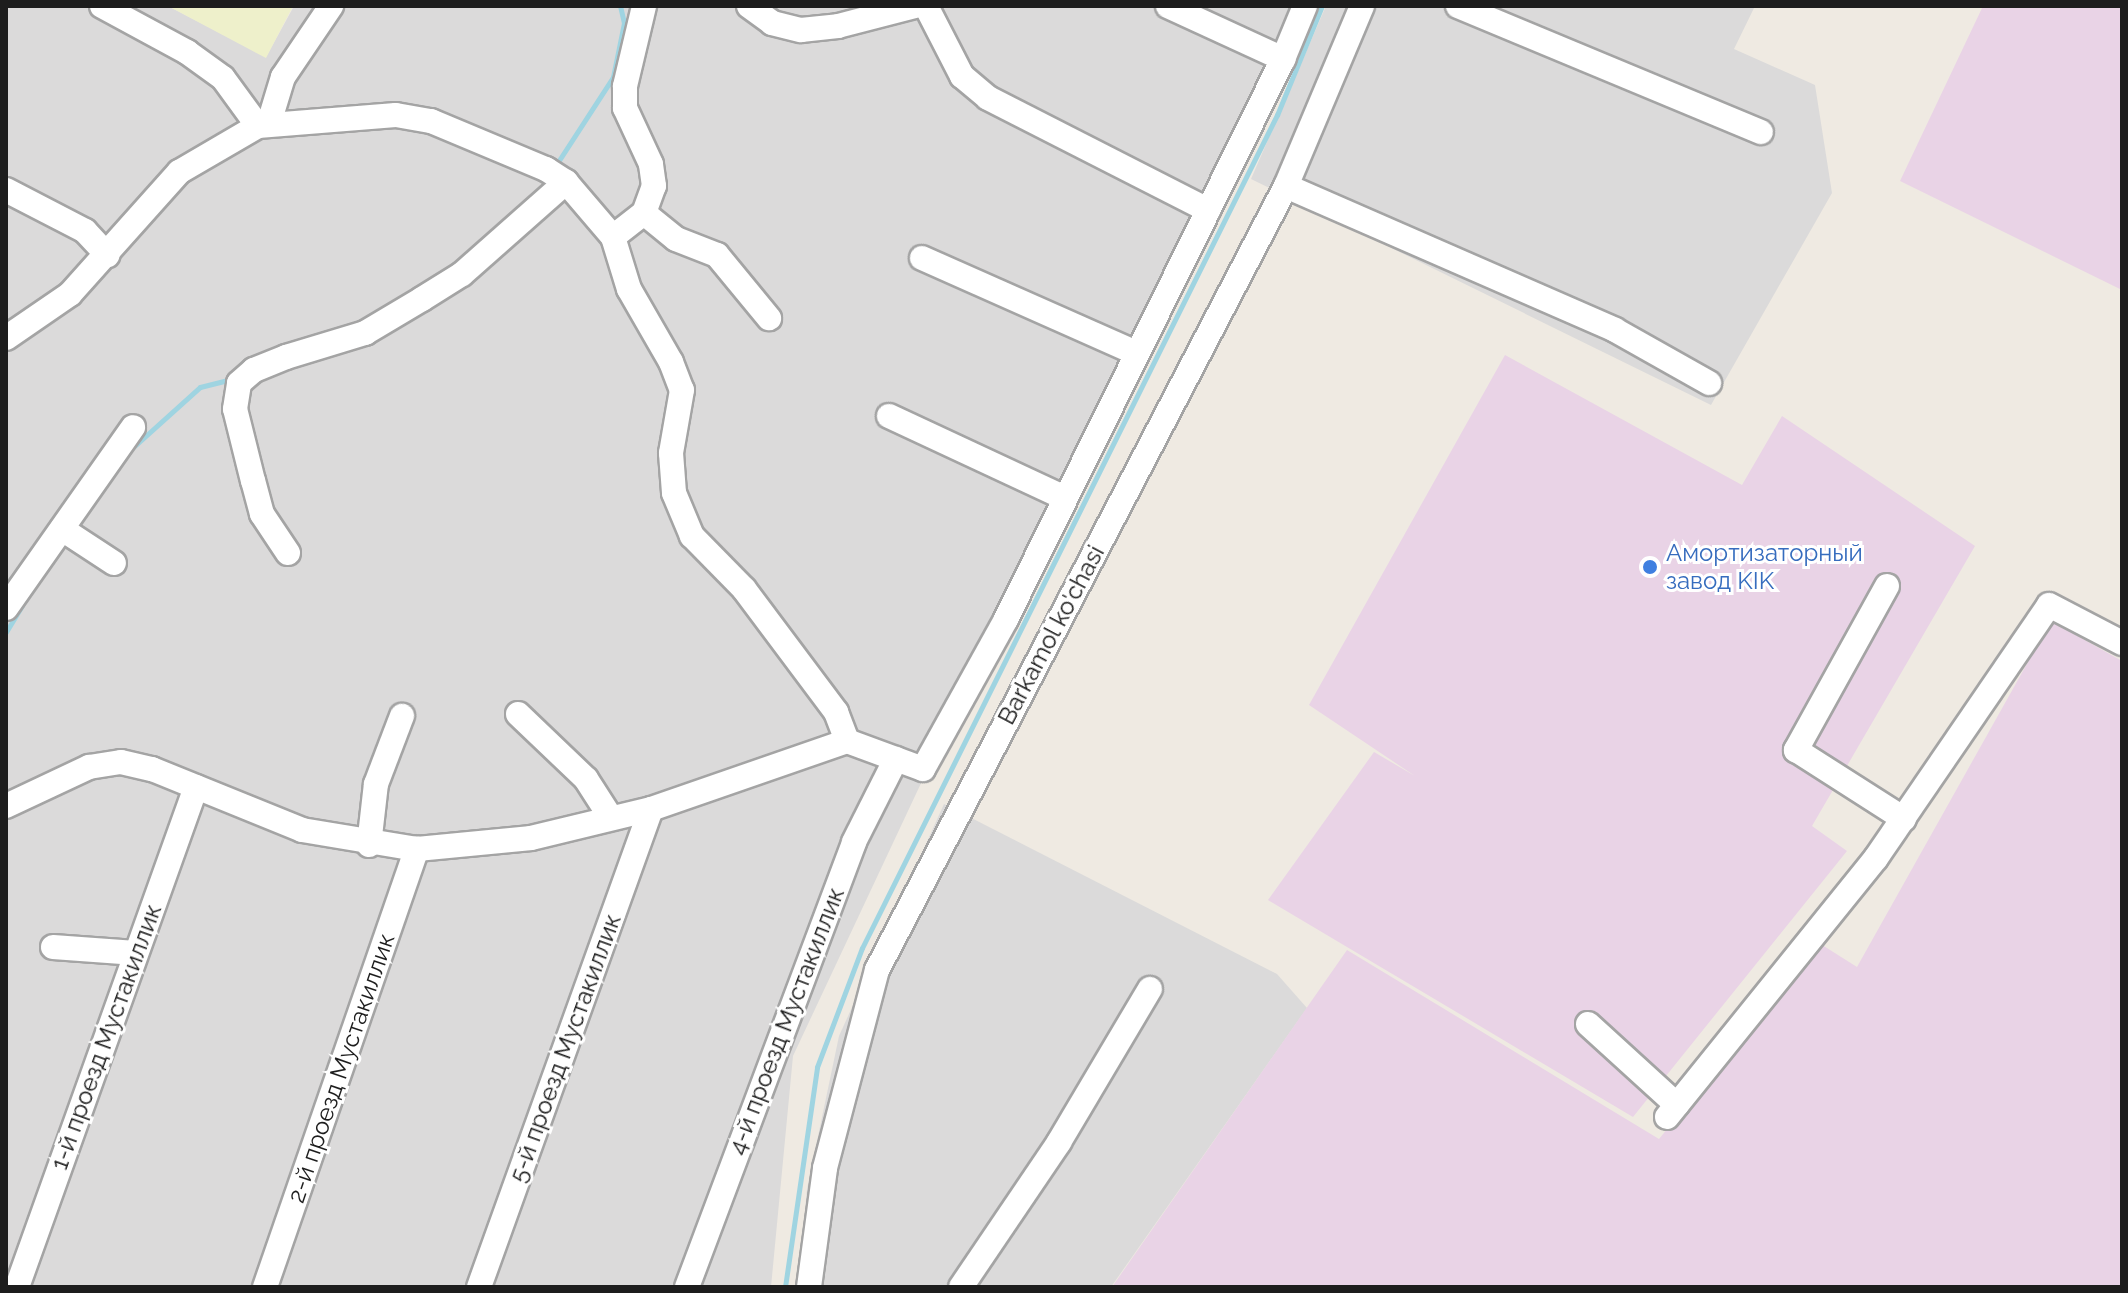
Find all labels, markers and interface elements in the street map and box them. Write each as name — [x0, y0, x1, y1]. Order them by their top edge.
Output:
place label: Амортизаторный завод KIK — [1666, 539, 1863, 595]
street label: Barkamol ko'chasi — [992, 540, 1110, 730]
marker: Амортизаторный завод KIK — [1641, 558, 1659, 576]
street label: 4-й проезд Мустакиллик — [722, 884, 850, 1158]
street label: 1-й проезд Мустакиллик — [45, 900, 167, 1174]
street label: 5-й проезд Мустакиллик — [503, 910, 627, 1186]
street label: 2-й проезд Мустакиллик — [281, 930, 401, 1206]

